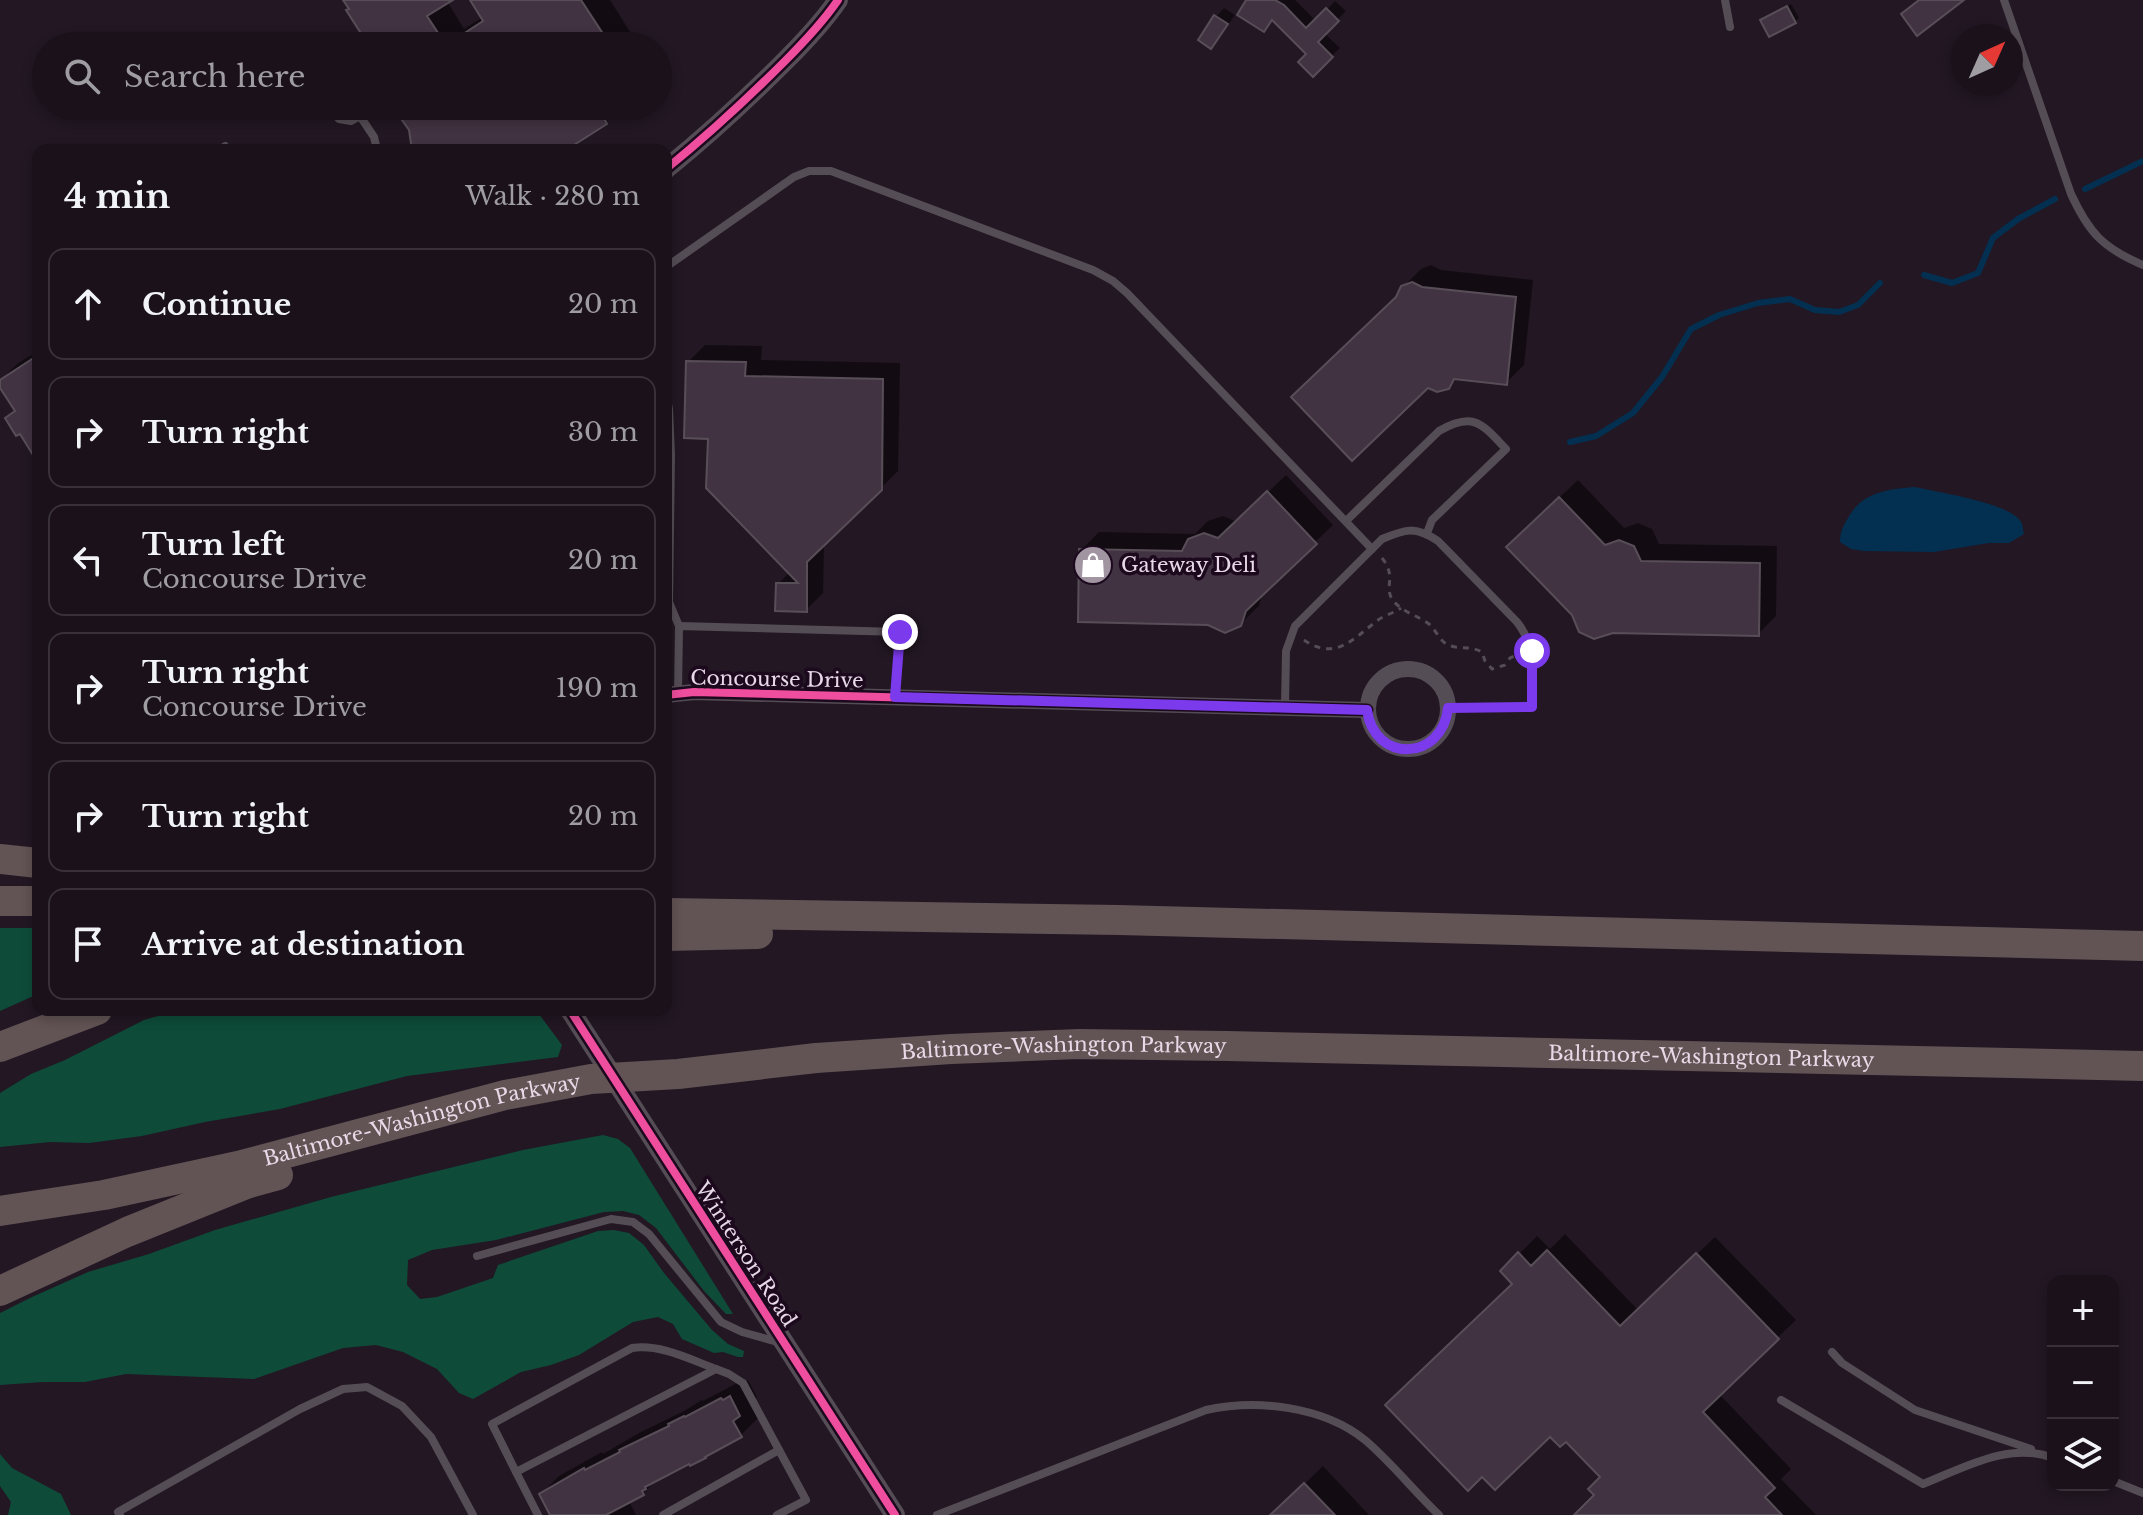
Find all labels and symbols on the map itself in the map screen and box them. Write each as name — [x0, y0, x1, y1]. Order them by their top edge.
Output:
north arrow — [1951, 24, 2023, 96]
shop icon: Gateway Deli — [1072, 544, 1114, 586]
place label: Gateway Deli — [1121, 553, 1256, 577]
route end — [882, 614, 918, 650]
route start — [1514, 633, 1550, 669]
street label: Concourse Drive — [690, 665, 864, 693]
street label: Baltimore-Washington Parkway — [900, 1032, 1227, 1064]
street label: Baltimore-Washington Parkway — [1548, 1041, 1875, 1072]
street label: Baltimore-Washington Parkway — [261, 1069, 583, 1171]
street label: Winterson Road — [690, 1176, 802, 1331]

